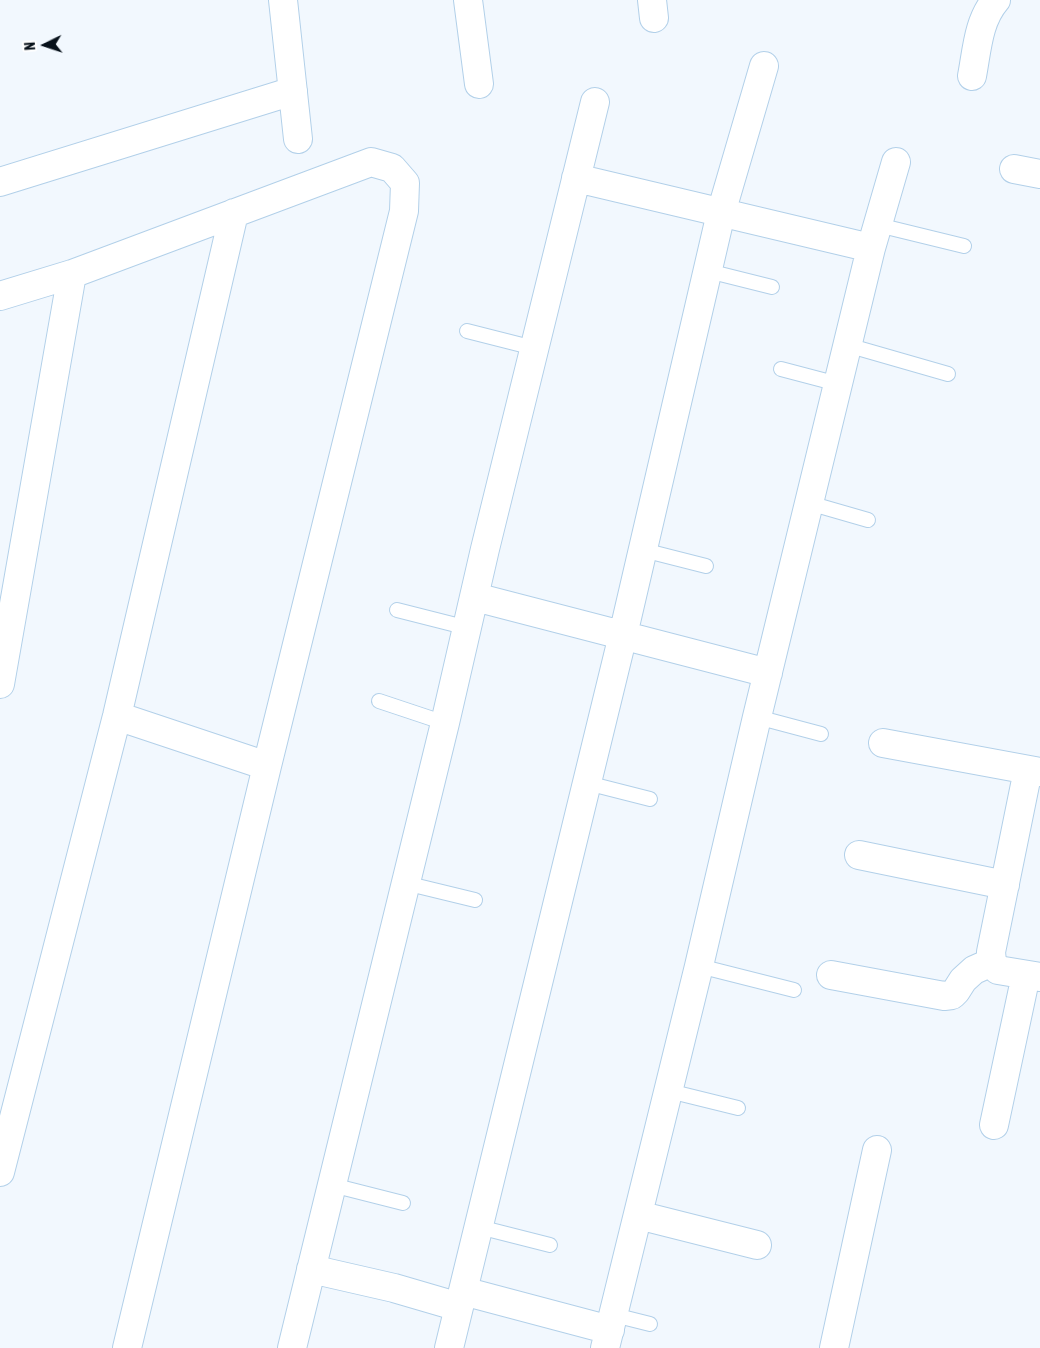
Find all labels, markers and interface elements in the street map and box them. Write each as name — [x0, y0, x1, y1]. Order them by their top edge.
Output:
north arrow — [20, 20, 70, 70]
text: N — [22, 41, 38, 51]

